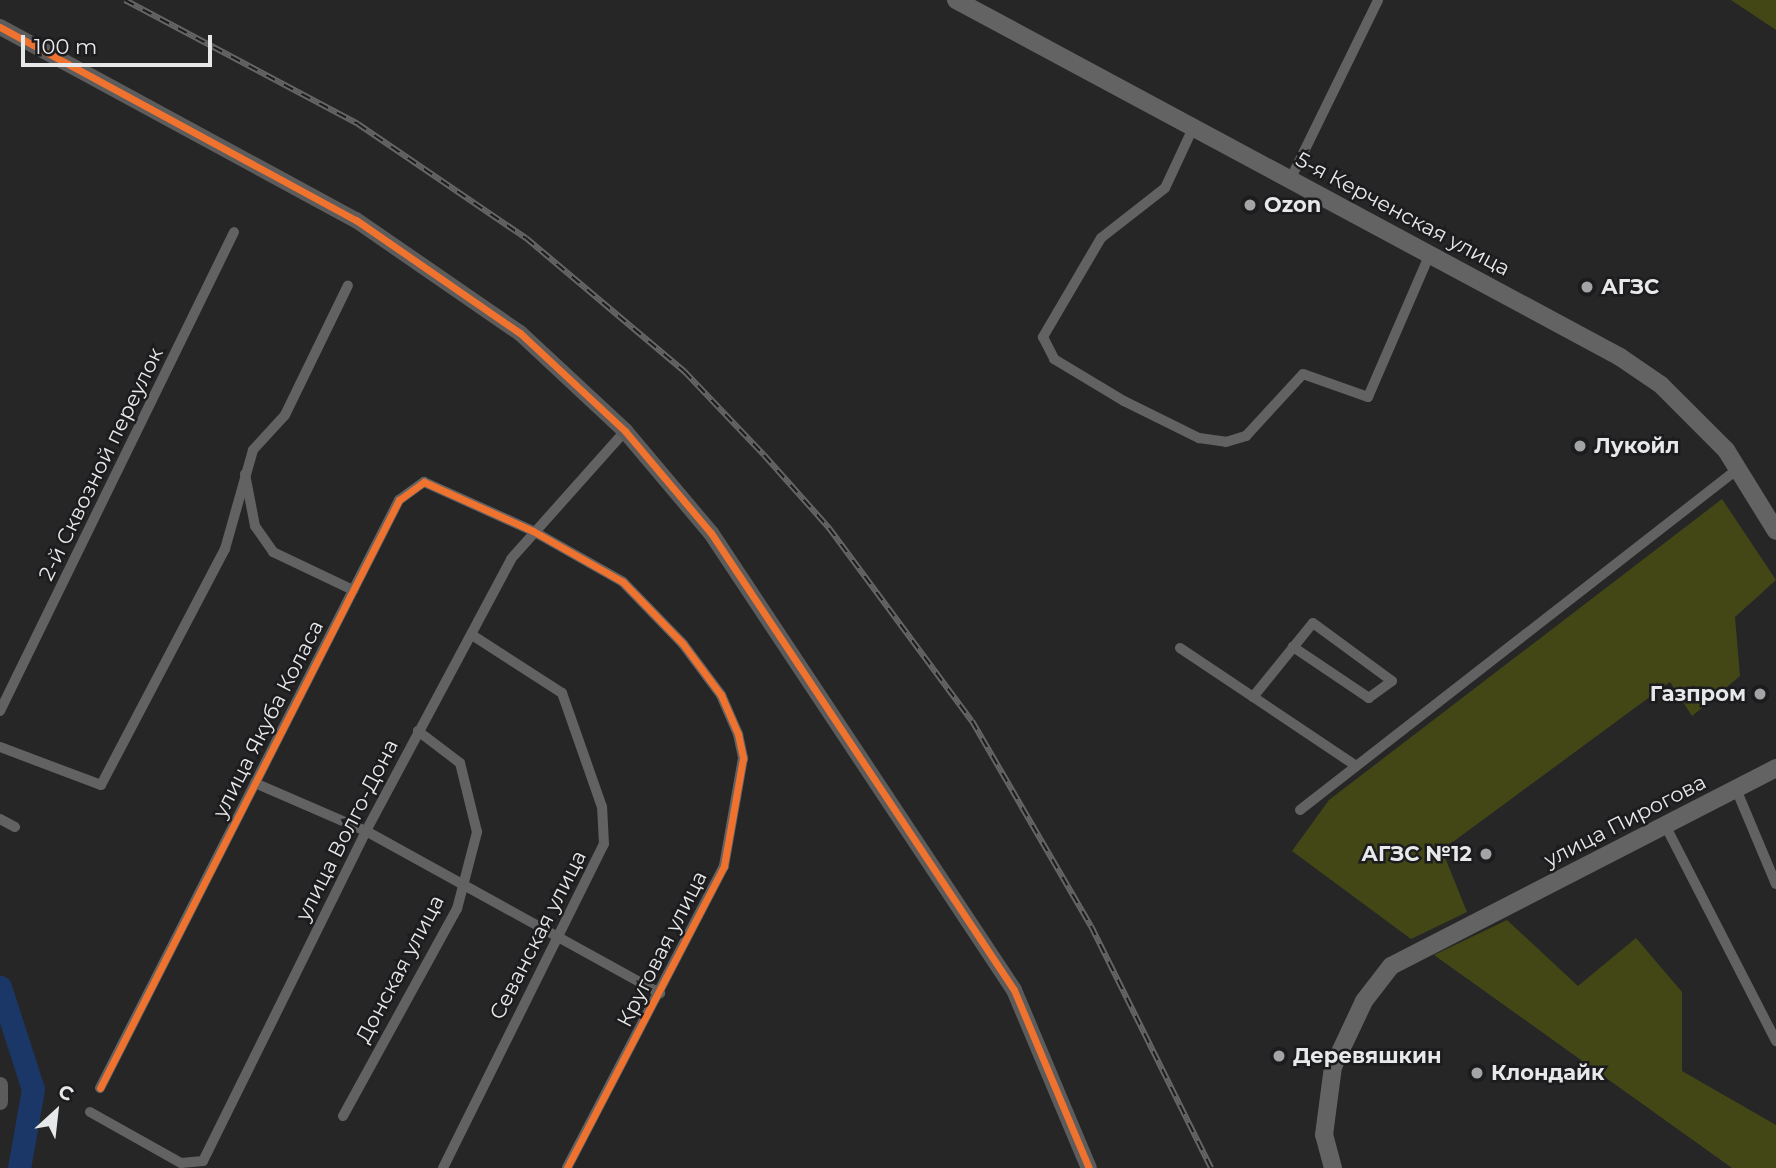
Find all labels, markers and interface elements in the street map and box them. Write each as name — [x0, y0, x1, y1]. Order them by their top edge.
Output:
scale bar — [24, 21, 215, 65]
text: 100 m — [34, 34, 97, 59]
street label: 5-я Керченская улица — [1292, 147, 1514, 281]
place label: Ozon — [1264, 192, 1321, 218]
marker: Ozon — [1242, 197, 1258, 213]
place label: АГЗС — [1601, 274, 1659, 300]
marker: АГЗС — [1579, 279, 1595, 295]
street label: 2-й Сквозной переулок — [34, 343, 168, 585]
place label: Лукойл — [1594, 433, 1679, 459]
marker: Лукойл — [1572, 438, 1588, 454]
street label: улица Якуба Коласа — [207, 616, 329, 822]
place label: Газпром — [1650, 681, 1746, 707]
marker: Газпром — [1752, 686, 1768, 702]
street label: улица Волго-Дона — [290, 735, 404, 925]
street label: улица Пирогова — [1540, 769, 1710, 873]
place label: АГЗС №12 — [1361, 841, 1472, 867]
street label: Севанская улица — [484, 846, 592, 1024]
marker: АГЗС №12 — [1478, 846, 1494, 862]
street label: Круговая улица — [612, 867, 712, 1031]
street label: Донская улица — [350, 891, 450, 1047]
place label: Деревяшкин — [1293, 1043, 1441, 1069]
marker: Деревяшкин — [1271, 1048, 1287, 1064]
place label: Клондайк — [1491, 1060, 1604, 1086]
marker: Клондайк — [1469, 1065, 1485, 1081]
north arrow — [21, 1077, 91, 1147]
text: С — [54, 1079, 77, 1106]

